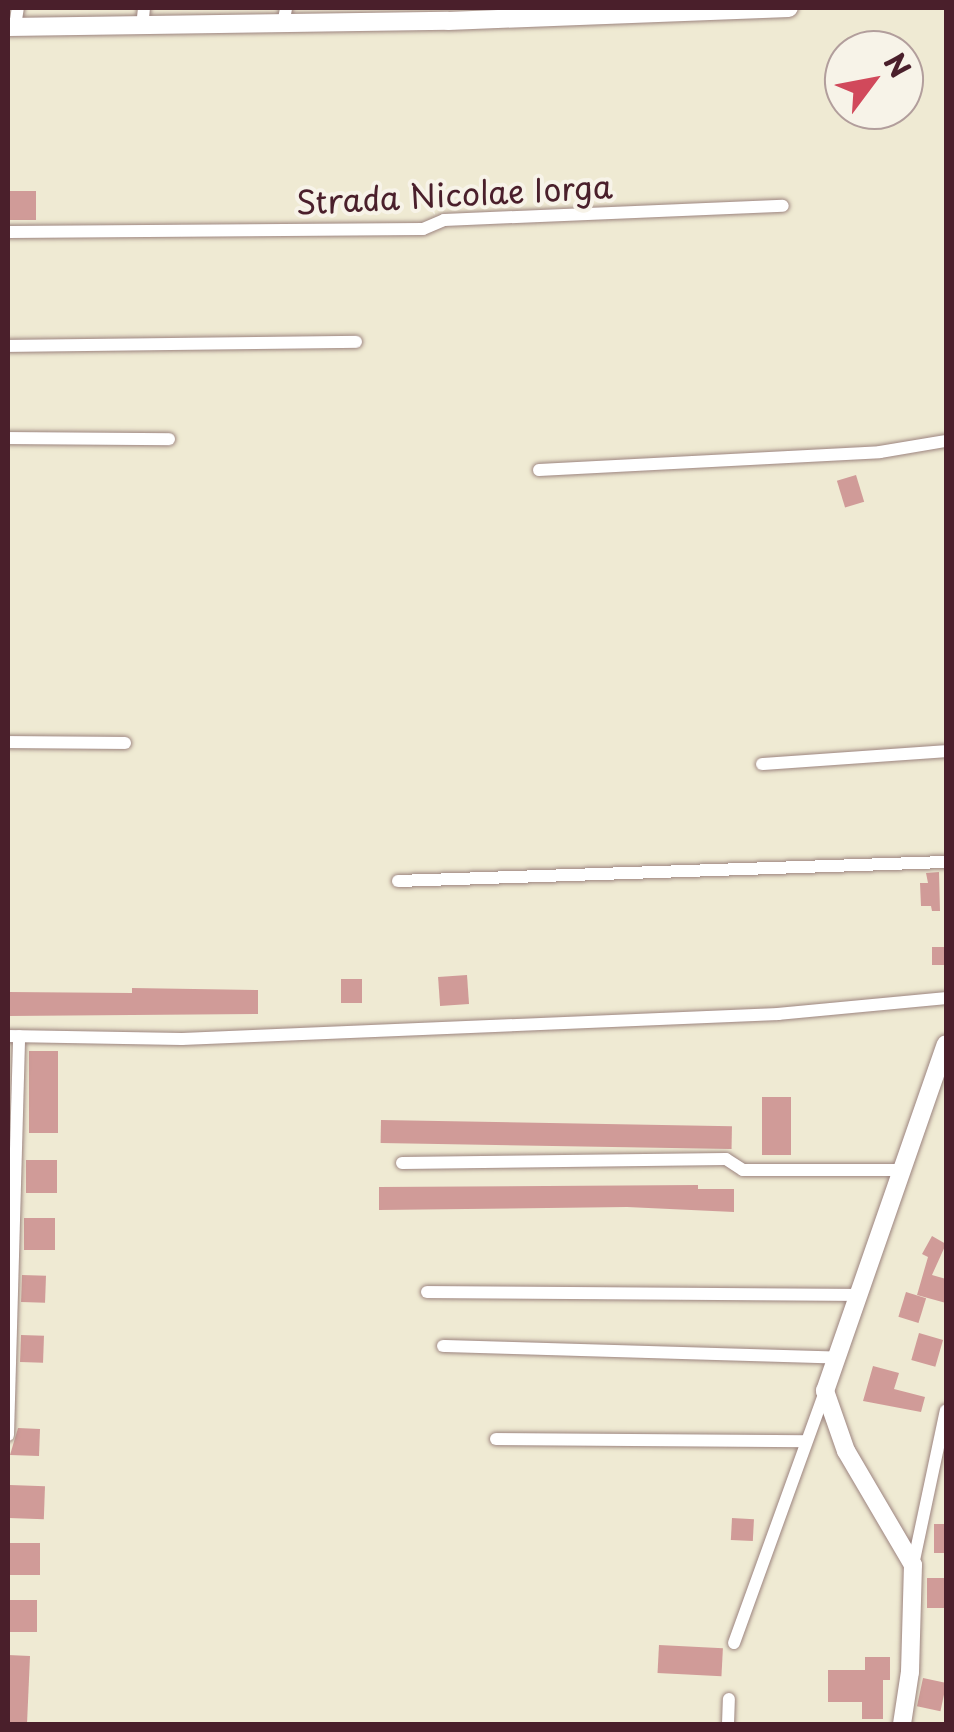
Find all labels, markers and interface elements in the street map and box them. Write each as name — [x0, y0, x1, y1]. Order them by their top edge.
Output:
north arrow — [824, 30, 924, 130]
text: N — [874, 44, 922, 86]
street label: Strada Nicolae Iorga — [292, 166, 616, 222]

